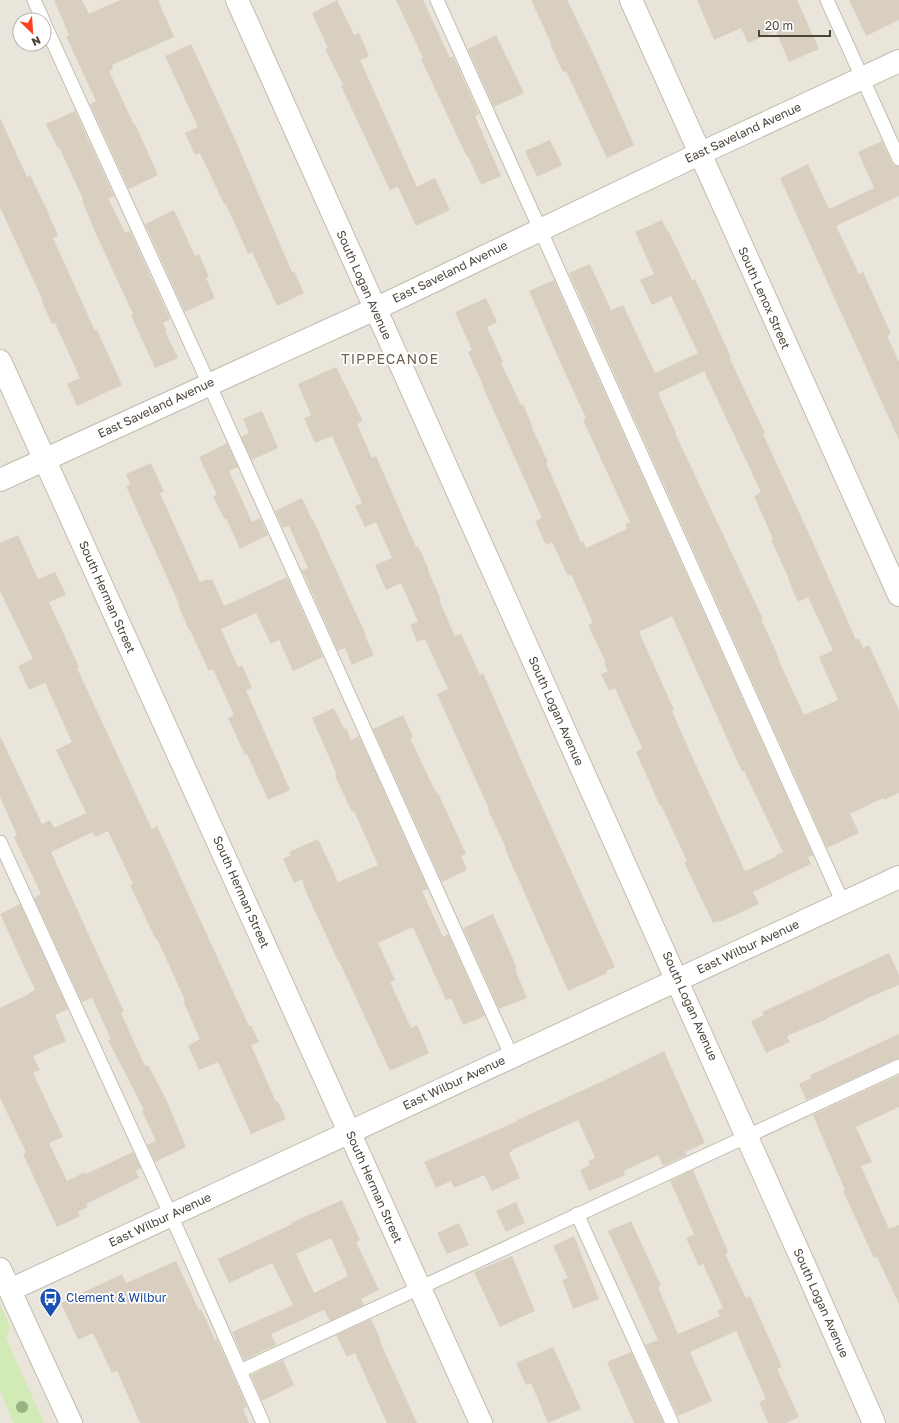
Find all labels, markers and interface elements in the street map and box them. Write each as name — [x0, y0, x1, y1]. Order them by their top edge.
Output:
north arrow — [12, 12, 52, 52]
scale bar — [759, 12, 830, 38]
text: 20 m — [765, 18, 793, 33]
text: N — [30, 34, 43, 49]
street label: East Saveland Avenue — [682, 99, 803, 166]
street label: South Logan Avenue — [334, 228, 395, 342]
street label: East Saveland Avenue — [390, 237, 510, 306]
street label: South Lenox Street — [735, 244, 794, 351]
district label: TIPPECANOE — [341, 350, 439, 367]
street label: East Saveland Avenue — [95, 374, 216, 441]
street label: South Herman Street — [76, 538, 139, 655]
street label: South Logan Avenue — [526, 654, 587, 768]
street label: South Herman Street — [210, 833, 273, 950]
street label: East Wilbur Avenue — [694, 916, 801, 977]
street label: South Logan Avenue — [660, 949, 721, 1063]
street label: East Wilbur Avenue — [400, 1052, 507, 1113]
street label: South Herman Street — [343, 1128, 406, 1245]
street label: East Wilbur Avenue — [106, 1189, 213, 1250]
street label: South Logan Avenue — [791, 1246, 852, 1360]
bus stop icon: Clement & Wilbur — [37, 1285, 63, 1318]
place label: Clement & Wilbur — [66, 1290, 167, 1305]

